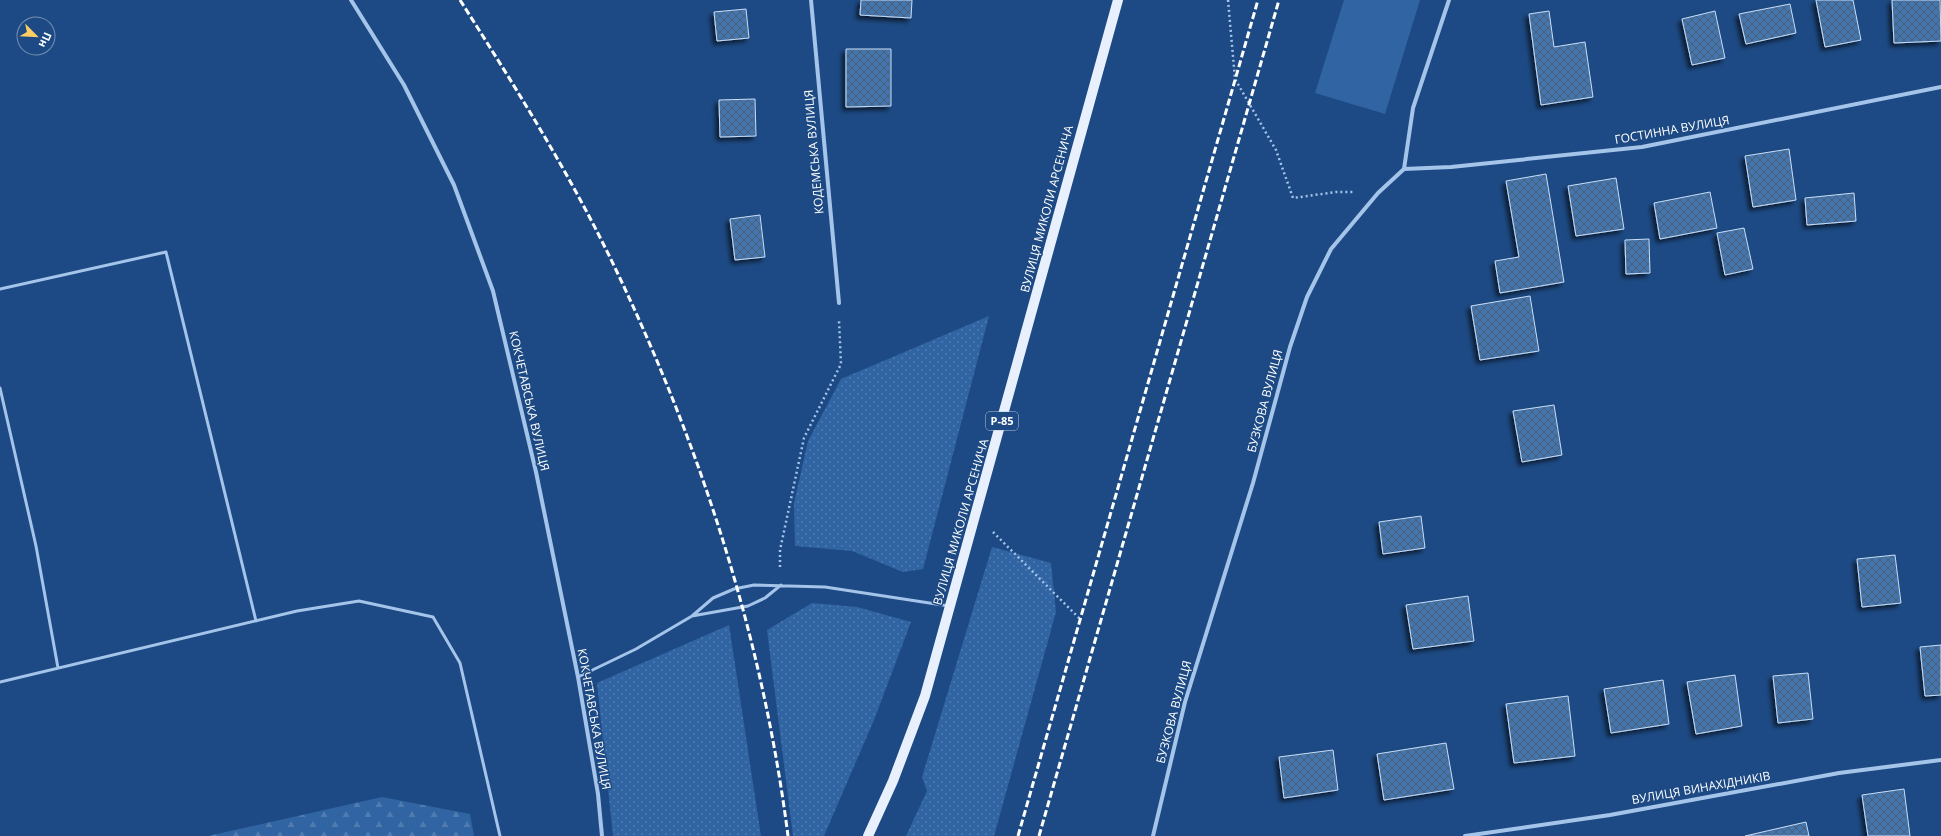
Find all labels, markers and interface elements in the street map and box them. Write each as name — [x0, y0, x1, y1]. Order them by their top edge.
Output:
north arrow — [16, 16, 56, 56]
text: Пн — [36, 30, 56, 50]
street label: КОДЕМСЬКА ВУЛИЦЯ — [800, 89, 827, 215]
street label: ГОСТИННА ВУЛИЦЯ — [1613, 111, 1731, 148]
street label: ВУЛИЦЯ МИКОЛИ АРСЕНИЧА — [1016, 123, 1077, 294]
street label: КОКЧЕТАВСЬКА ВУЛИЦЯ — [505, 329, 554, 473]
street label: БУЗКОВА ВУЛИЦЯ — [1243, 347, 1286, 454]
road number: Р-85 — [986, 412, 1018, 430]
street label: ВУЛИЦЯ МИКОЛИ АРСЕНИЧА — [929, 436, 993, 607]
street label: КОКЧЕТАВСЬКА ВУЛИЦЯ — [574, 647, 615, 791]
street label: БУЗКОВА ВУЛИЦЯ — [1152, 658, 1195, 765]
street label: ВУЛИЦЯ ВИНАХІДНИКІВ — [1630, 767, 1772, 808]

